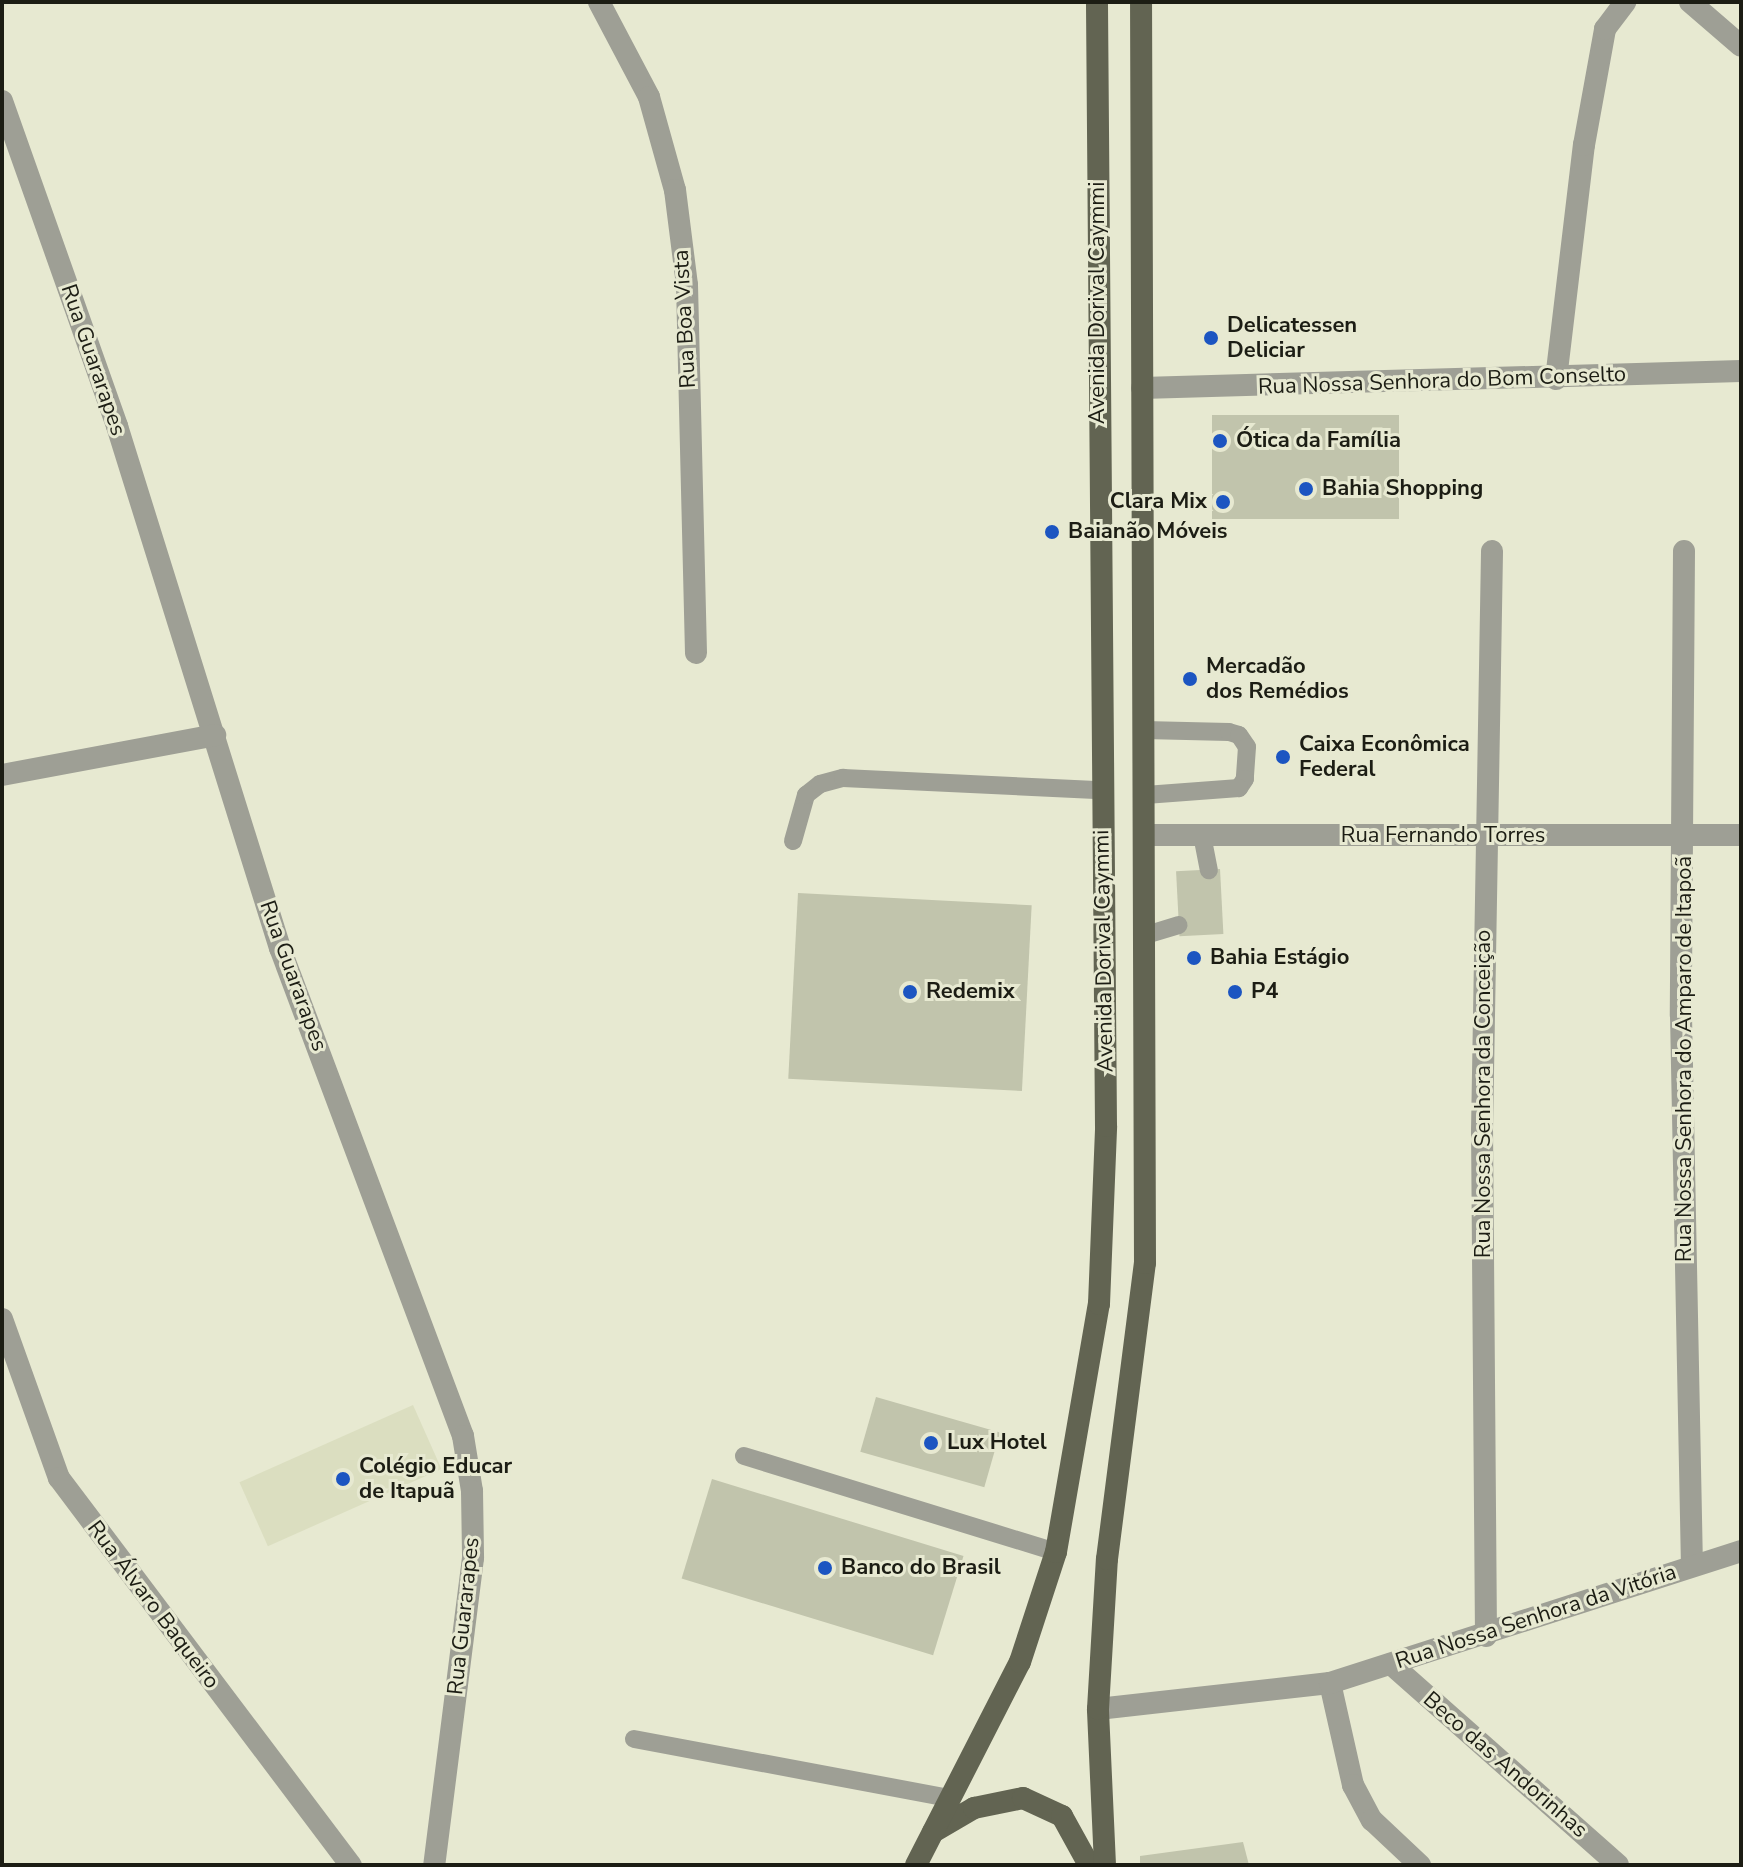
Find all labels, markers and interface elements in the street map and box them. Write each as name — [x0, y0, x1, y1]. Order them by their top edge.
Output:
street label: Avenida Dorival Caymmi — [1085, 182, 1111, 424]
street label: Rua Boa Vista — [668, 249, 702, 389]
street label: Rua Guararapes — [55, 281, 131, 439]
place label: Delicatessen Deliciar — [1227, 312, 1357, 364]
marker: Delicatessen Deliciar — [1202, 329, 1220, 347]
street label: Rua Nossa Senhora do Bom Conselto — [1257, 361, 1627, 401]
place label: Ótica da Família — [1236, 428, 1401, 454]
marker: Ótica da Família — [1211, 432, 1229, 450]
place label: Bahia Shopping — [1322, 476, 1483, 502]
marker: Bahia Shopping — [1297, 480, 1315, 498]
place label: Clara Mix — [1110, 489, 1207, 515]
marker: Clara Mix — [1214, 493, 1232, 511]
place label: Baianão Móveis — [1068, 519, 1228, 545]
marker: Baianão Móveis — [1043, 523, 1061, 541]
place label: Mercadão dos Remédios — [1206, 653, 1349, 704]
marker: Mercadão dos Remédios — [1181, 670, 1199, 688]
place label: Caixa Econômica Federal — [1299, 731, 1470, 782]
marker: Caixa Econômica Federal — [1274, 748, 1292, 766]
street label: Rua Fernando Torres — [1341, 823, 1545, 849]
street label: Avenida Dorival Caymmi — [1089, 829, 1119, 1073]
street label: Rua Nossa Senhora do Amparo de Itapoã — [1672, 856, 1698, 1262]
street label: Rua Guararapes — [254, 897, 332, 1055]
street label: Rua Nossa Senhora da Conceição — [1471, 930, 1497, 1258]
place label: Bahia Estágio — [1210, 945, 1349, 971]
marker: Bahia Estágio — [1185, 949, 1203, 967]
place label: Redemix — [926, 979, 1015, 1005]
place label: P4 — [1251, 979, 1279, 1005]
marker: Redemix — [901, 983, 919, 1001]
marker: P4 — [1226, 983, 1244, 1001]
place label: Lux Hotel — [947, 1430, 1047, 1456]
marker: Lux Hotel — [922, 1434, 940, 1452]
place label: Colégio Educar de Itapuã — [359, 1453, 512, 1504]
marker: Colégio Educar de Itapuã — [334, 1470, 352, 1488]
street label: Rua Álvaro Baqueiro — [81, 1516, 225, 1694]
street label: Rua Guararapes — [443, 1536, 485, 1696]
place label: Banco do Brasil — [841, 1555, 1001, 1581]
marker: Banco do Brasil — [816, 1559, 834, 1577]
street label: Rua Nossa Senhora da Vitória — [1392, 1559, 1680, 1675]
street label: Beco das Andorinhas — [1417, 1686, 1593, 1844]

